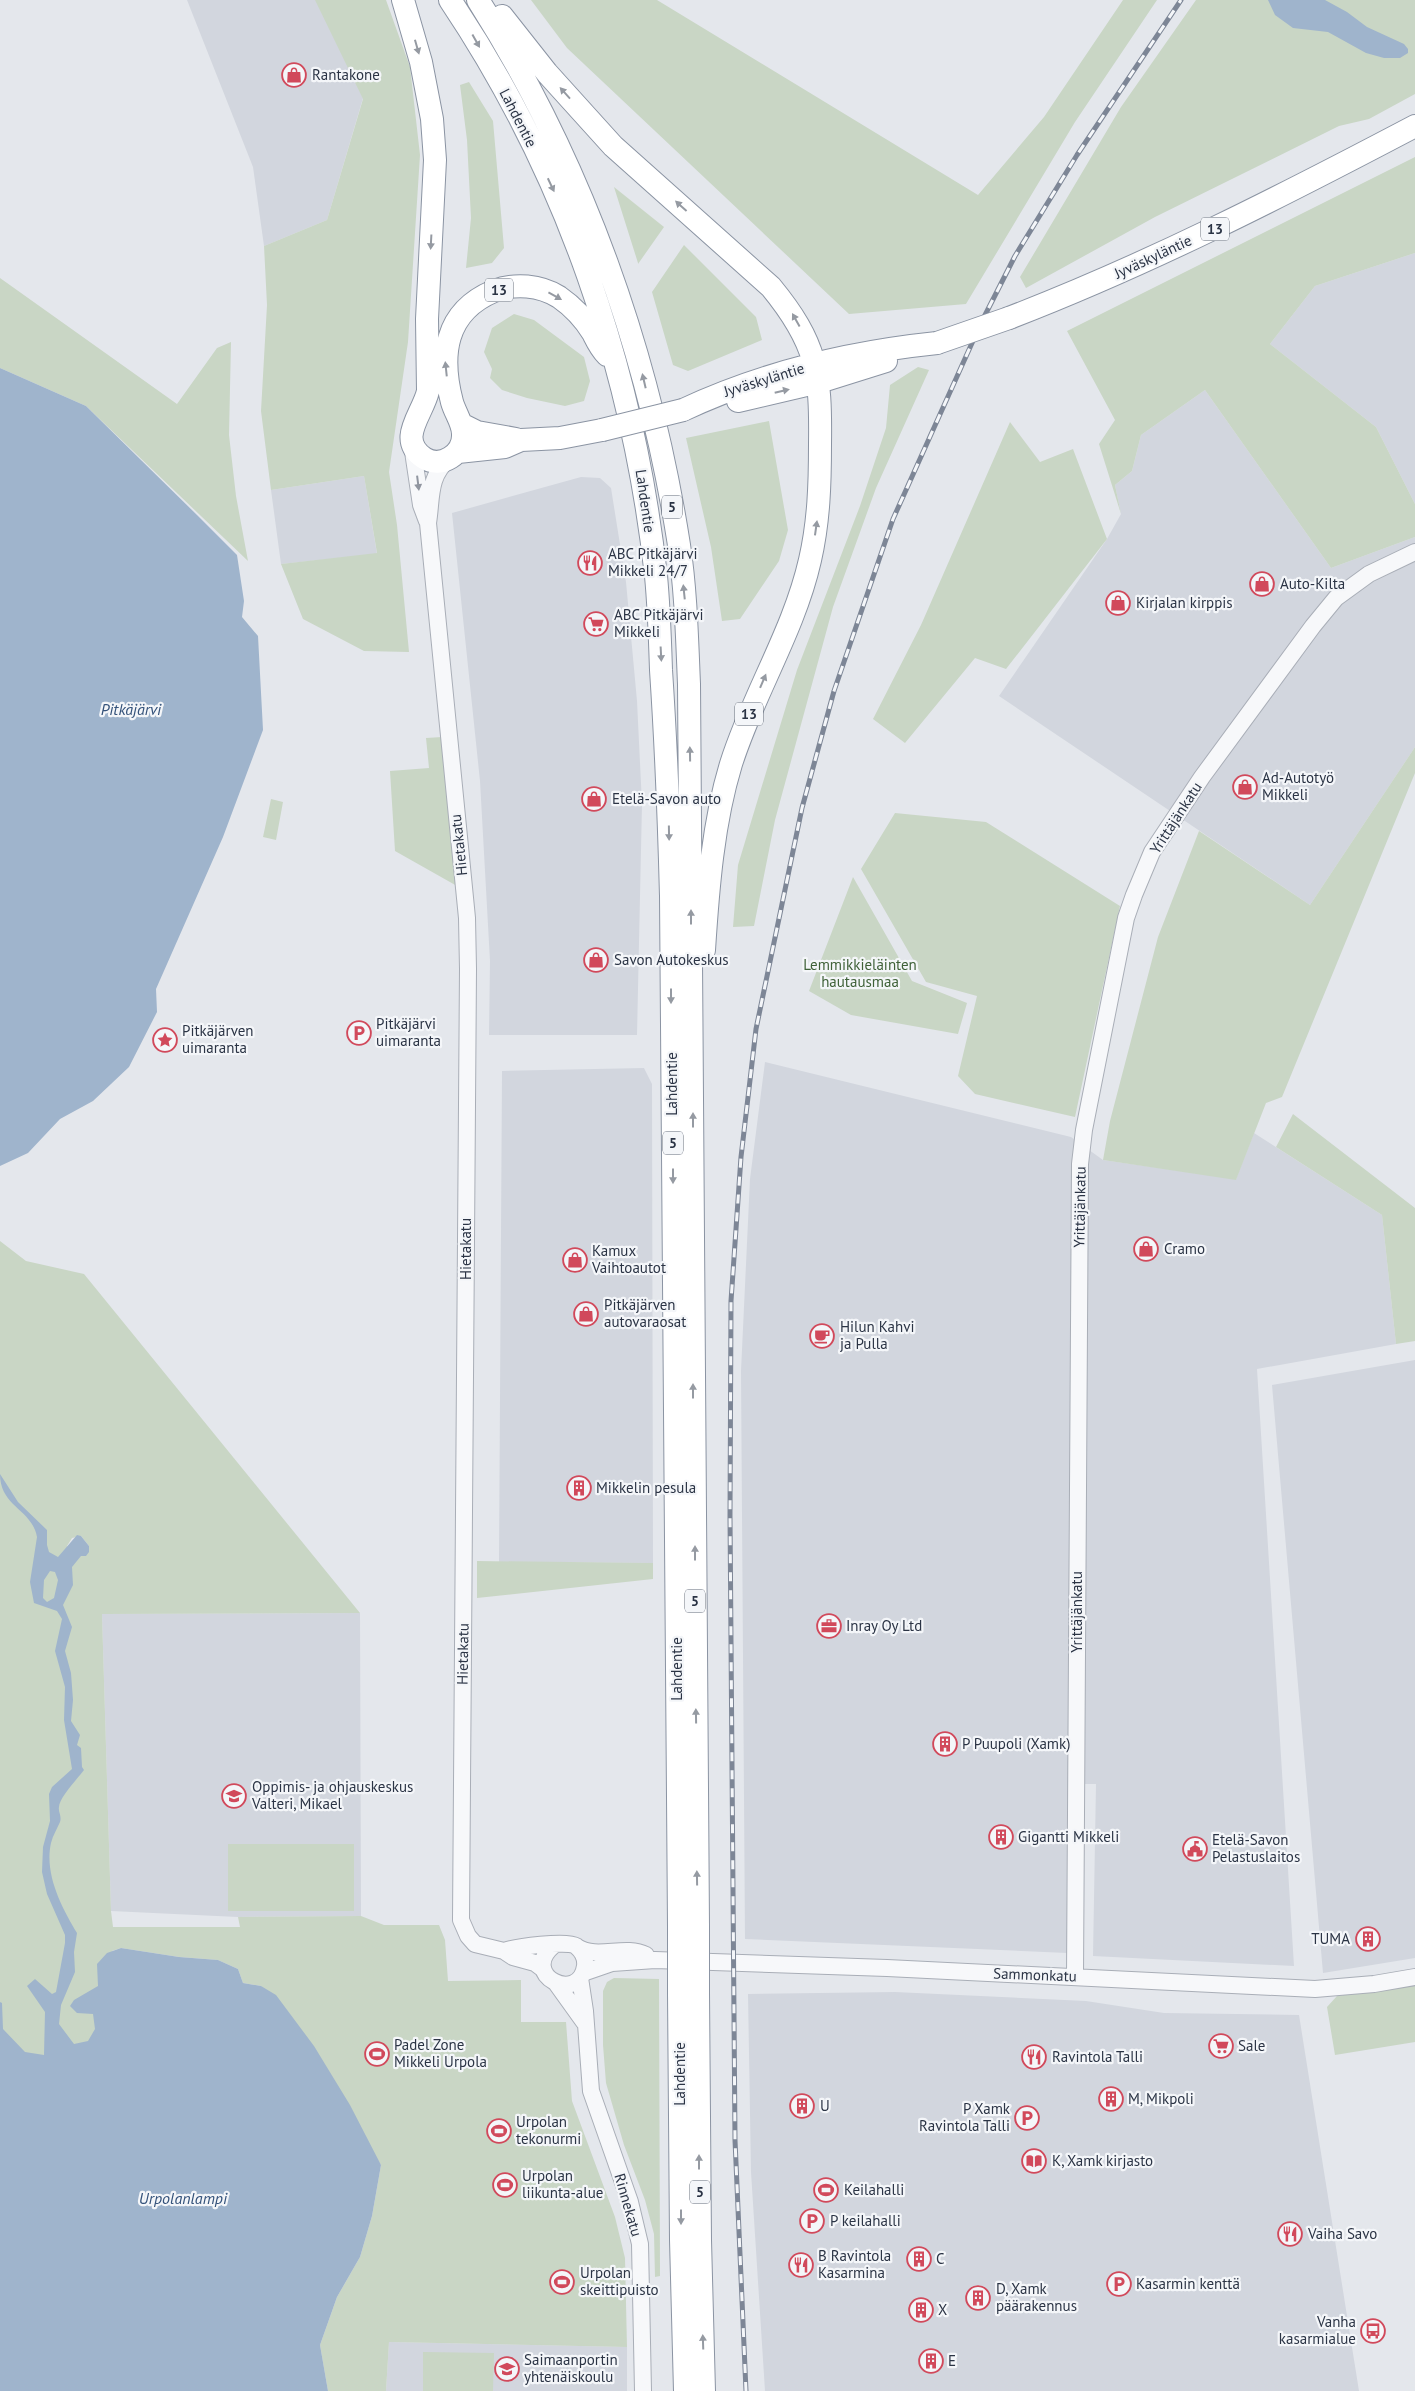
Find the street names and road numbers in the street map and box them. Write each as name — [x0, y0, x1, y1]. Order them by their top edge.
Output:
street label: Lahdentie — [496, 85, 541, 150]
road number: 13 — [1201, 218, 1229, 240]
street label: Jyväskyläntie — [1110, 230, 1195, 283]
road number: 13 — [485, 278, 513, 302]
street label: Jyväskyläntie — [720, 358, 806, 401]
street label: Lahdentie — [632, 468, 659, 534]
road number: 5 — [662, 496, 682, 518]
road number: 13 — [735, 702, 763, 726]
street label: Yrittäjänkatu — [1145, 778, 1206, 857]
street label: Hietakatu — [446, 813, 471, 877]
street label: Lahdentie — [662, 1052, 681, 1116]
road number: 5 — [663, 1132, 683, 1154]
street label: Yrittäjänkatu — [1069, 1166, 1090, 1248]
street label: Hietakatu — [456, 1218, 475, 1280]
street label: Yrittäjänkatu — [1067, 1571, 1086, 1653]
road number: 5 — [685, 1590, 705, 1612]
street label: Hietakatu — [452, 1623, 473, 1685]
street label: Lahdentie — [667, 1637, 686, 1701]
street label: Sammonkatu — [993, 1964, 1077, 1985]
street label: Lahdentie — [670, 2042, 689, 2106]
street label: Rinnekatu — [610, 2171, 647, 2239]
road number: 5 — [690, 2180, 710, 2204]

